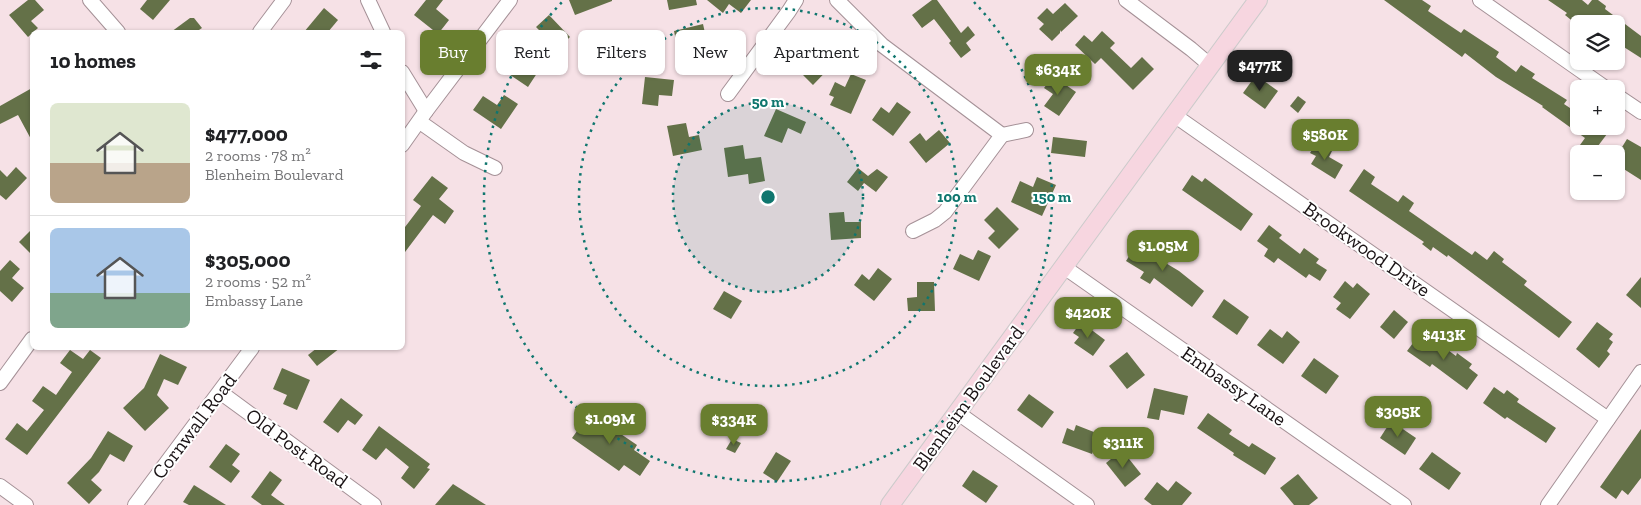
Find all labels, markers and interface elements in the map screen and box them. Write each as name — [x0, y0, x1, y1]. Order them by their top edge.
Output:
map controls — [1570, 15, 1625, 200]
button: layers — [1570, 15, 1625, 70]
chip: Buy — [420, 30, 486, 75]
chip: Rent — [496, 30, 568, 75]
chip: Filters — [578, 30, 665, 75]
chip: New — [675, 30, 746, 75]
chip: Apartment — [756, 30, 877, 75]
icon: filters — [357, 46, 385, 74]
text: 10 homes — [50, 48, 136, 73]
pin: $477K — [1225, 49, 1295, 92]
pin: $634K — [1023, 54, 1093, 96]
text: $477K — [1238, 56, 1282, 75]
text: $634K — [1036, 60, 1080, 79]
button: + — [1570, 80, 1625, 135]
text: 50 m — [752, 93, 784, 111]
pin: $580K — [1290, 119, 1360, 161]
text: $477,000 — [205, 121, 288, 146]
icon: home — [90, 123, 150, 183]
text: $580K — [1303, 125, 1347, 144]
button: − — [1570, 145, 1625, 200]
text: 2 rooms · 78 m² — [205, 146, 311, 165]
text: Blenheim Boulevard — [205, 165, 344, 184]
centre of rings — [759, 188, 777, 206]
text: 100 m — [937, 188, 977, 206]
text: 150 m — [1033, 188, 1071, 206]
street label: Brookwood Drive — [1299, 196, 1435, 302]
pin: $1.05M — [1122, 230, 1204, 272]
text: $1.05M — [1138, 236, 1188, 255]
text: $305,000 — [205, 247, 291, 272]
icon: home — [90, 248, 150, 308]
text: 2 rooms · 52 m² — [205, 272, 311, 291]
text: Embassy Lane — [205, 291, 303, 310]
pin: $420K — [1053, 296, 1123, 339]
text: $420K — [1065, 303, 1111, 322]
pin: $413K — [1409, 318, 1479, 361]
street label: Blenheim Boulevard — [907, 321, 1029, 475]
text: $413K — [1423, 325, 1465, 344]
street label: Embassy Lane — [1177, 341, 1291, 431]
street label: Cornwall Road — [147, 369, 241, 483]
pin: $305K — [1363, 396, 1433, 438]
pin: $1.09M — [569, 402, 651, 445]
text: $305K — [1376, 402, 1420, 421]
street label: Old Post Road — [241, 403, 353, 493]
pin: $334K — [699, 404, 769, 446]
text: $1.09M — [585, 409, 635, 428]
text: $334K — [712, 410, 756, 429]
pin: $311K — [1088, 426, 1158, 469]
text: $311K — [1103, 433, 1143, 452]

